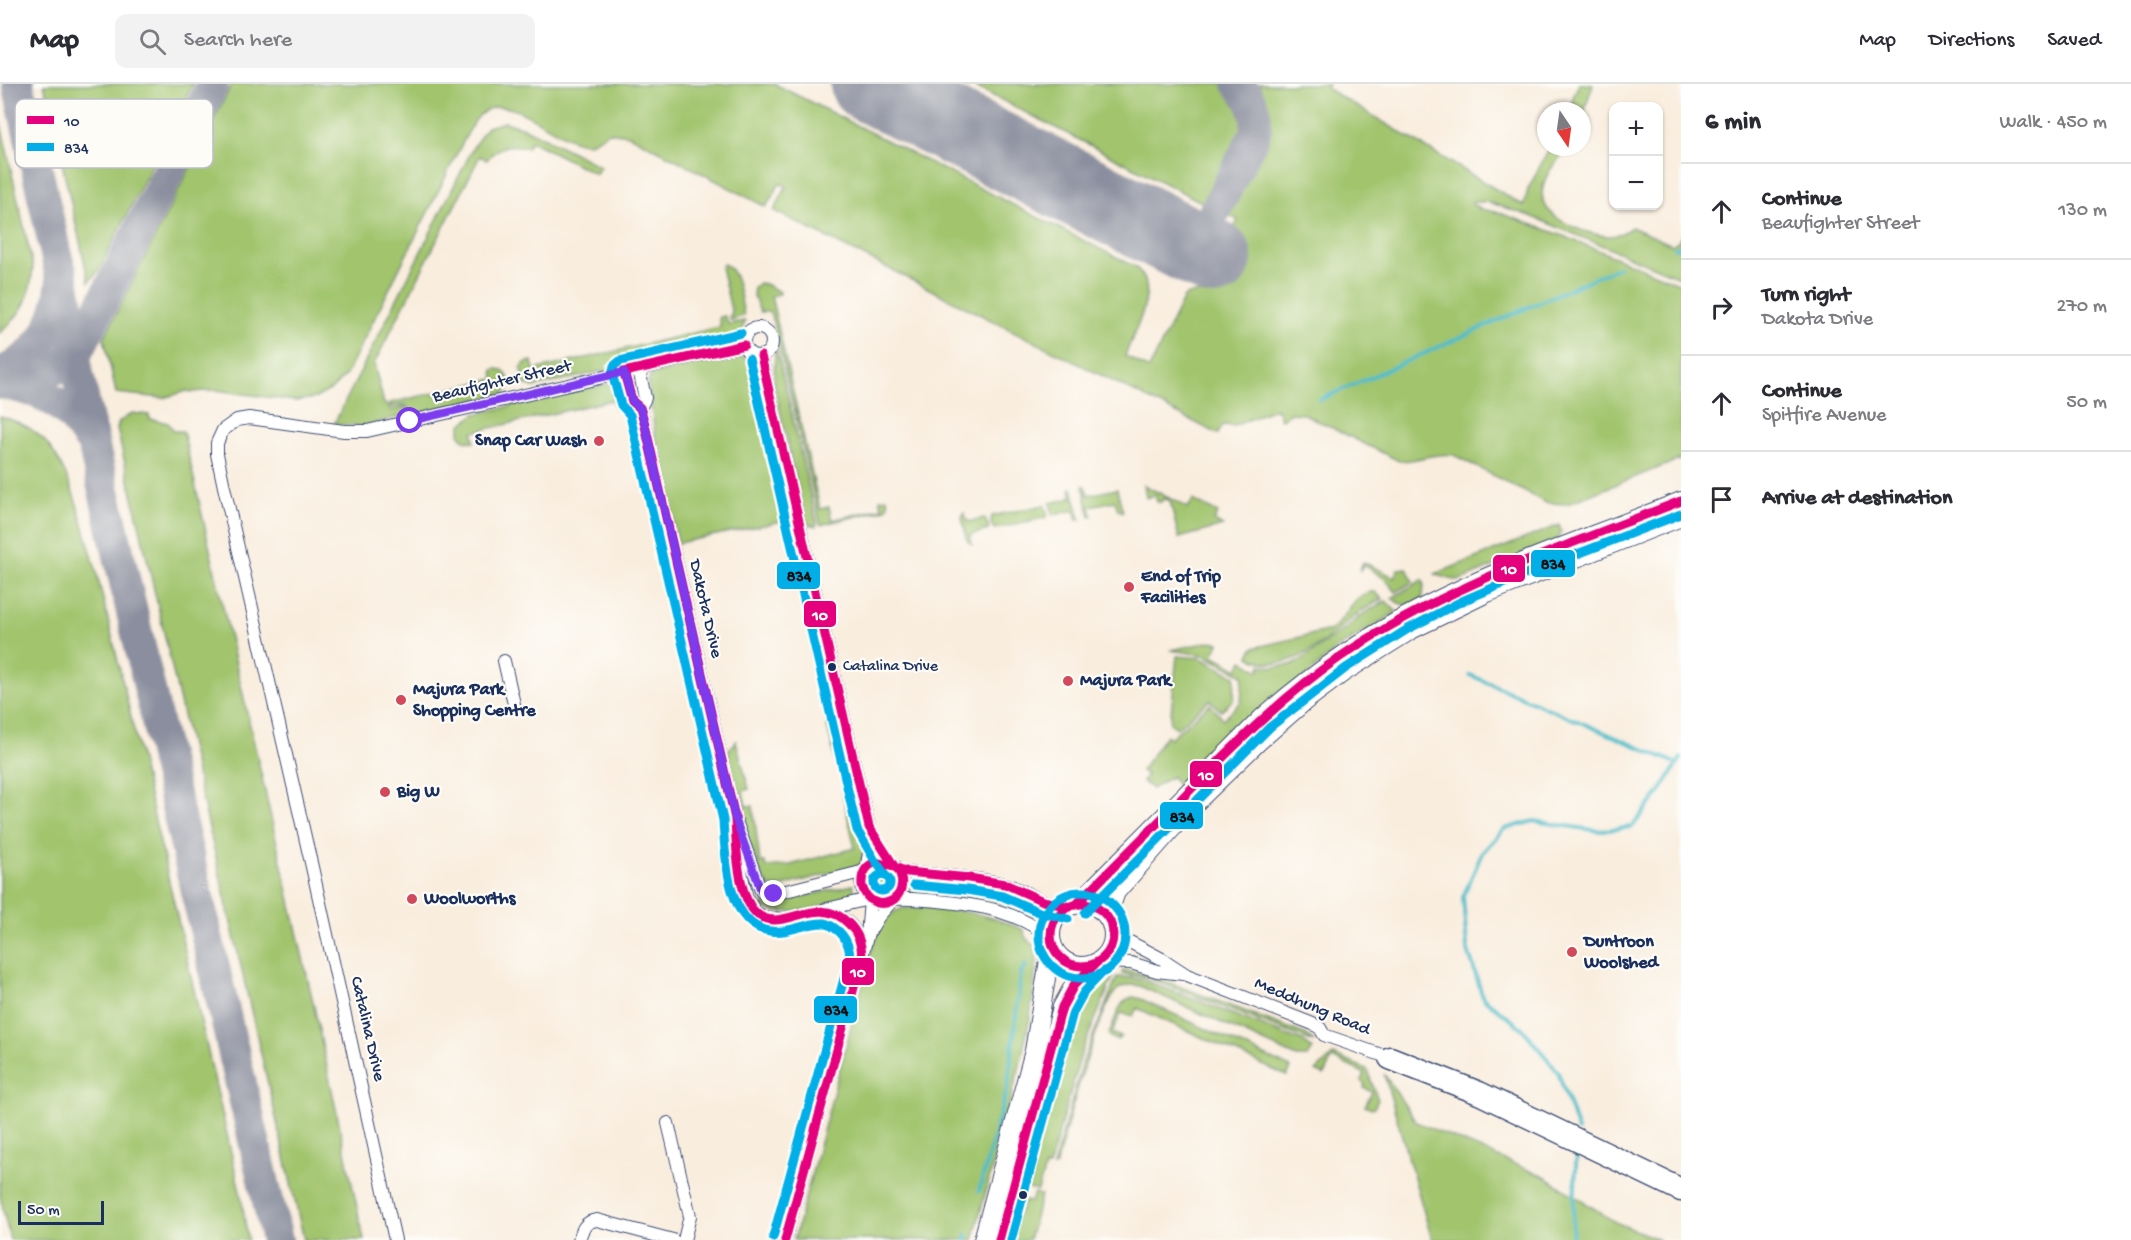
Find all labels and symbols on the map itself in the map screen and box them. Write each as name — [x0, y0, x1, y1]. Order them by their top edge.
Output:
legend — [15, 99, 213, 168]
north arrow — [1537, 102, 1591, 156]
text: 10 — [63, 114, 80, 133]
text: 834 — [64, 141, 89, 160]
street label: Beaufighter Street — [430, 355, 575, 408]
route start — [396, 407, 422, 433]
place label: Snap Car Wash — [475, 431, 587, 452]
marker: Snap Car Wash — [592, 434, 606, 448]
line badge: 834 — [1530, 549, 1576, 578]
line badge: 10 — [1492, 554, 1526, 583]
street label: Dakota Drive — [683, 557, 727, 661]
text: 834 — [1541, 557, 1566, 576]
line badge: 834 — [776, 561, 821, 590]
text: 10 — [1500, 562, 1517, 581]
place label: End of Trip Facilities — [1140, 567, 1221, 609]
text: 834 — [787, 569, 812, 588]
marker: End of Trip Facilities — [1122, 580, 1136, 594]
line badge: 10 — [803, 600, 837, 628]
text: 10 — [811, 608, 828, 627]
place label: Catalina Drive — [843, 658, 939, 677]
marker: Catalina Drive — [826, 661, 838, 673]
place label: Majura Park — [1080, 671, 1173, 692]
marker: Majura Park — [1061, 674, 1075, 688]
place label: Majura Park Shopping Centre — [413, 680, 536, 722]
marker: Majura Park Shopping Centre — [394, 693, 408, 707]
line badge: 10 — [1189, 760, 1223, 788]
text: 10 — [1197, 768, 1214, 787]
place label: Big W — [396, 782, 441, 803]
marker: Big W — [378, 785, 392, 799]
line badge: 834 — [1159, 801, 1204, 830]
text: 834 — [1170, 810, 1195, 829]
route end — [760, 880, 786, 906]
place label: Woolworths — [423, 889, 517, 910]
marker: Woolworths — [405, 892, 419, 906]
place label: Duntroon Woolshed — [1582, 932, 1661, 974]
marker: Duntroon Woolshed — [1565, 945, 1579, 959]
line badge: 10 — [841, 957, 875, 986]
text: 10 — [849, 965, 866, 984]
street label: Meddhung Road — [1251, 973, 1374, 1041]
street label: Catalina Drive — [345, 975, 389, 1084]
line badge: 834 — [813, 995, 858, 1024]
text: 834 — [824, 1003, 849, 1022]
unlabelled marker — [1017, 1189, 1029, 1201]
scale bar — [18, 1198, 104, 1226]

